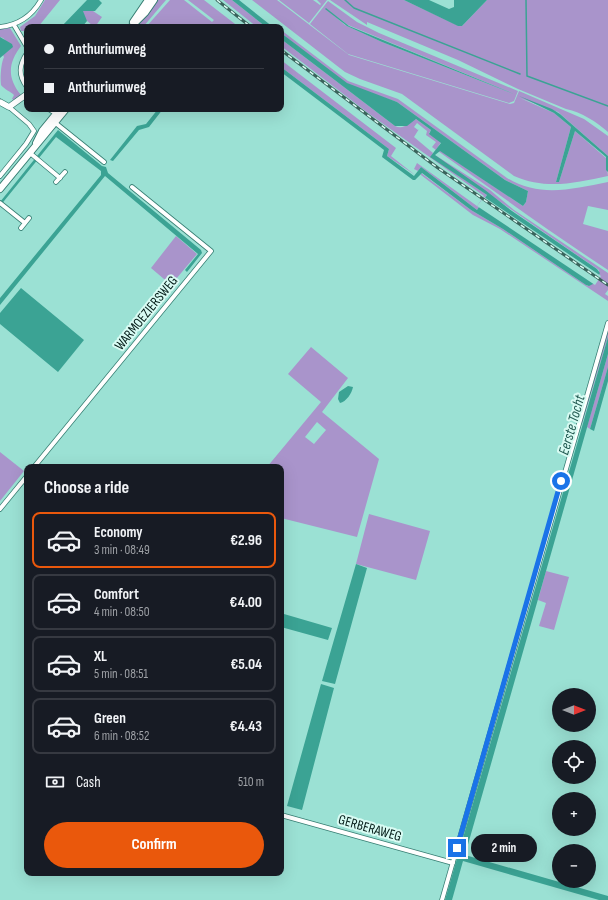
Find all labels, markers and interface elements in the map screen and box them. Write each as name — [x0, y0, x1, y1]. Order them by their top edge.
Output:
text: Anthuriumweg — [68, 40, 146, 59]
text: Anthuriumweg — [68, 78, 146, 97]
street label: WARMOEZIERSWEG — [111, 272, 181, 354]
water label: Eerste Tocht — [554, 392, 590, 457]
route start — [552, 472, 570, 490]
text: Choose a ride — [44, 477, 129, 498]
icon: car — [46, 522, 82, 558]
text: Economy — [94, 523, 143, 542]
text: €2.96 — [230, 531, 262, 550]
text: 3 min · 08:49 — [94, 542, 150, 558]
icon: car — [46, 584, 82, 620]
text: Comfort — [94, 585, 139, 604]
text: €4.00 — [230, 593, 262, 612]
text: 4 min · 08:50 — [94, 604, 150, 620]
icon: car — [46, 646, 82, 682]
text: XL — [94, 647, 107, 666]
text: €5.04 — [230, 655, 262, 674]
text: 5 min · 08:51 — [94, 666, 148, 682]
north arrow — [552, 688, 596, 732]
map controls — [552, 688, 596, 888]
icon: car — [46, 708, 82, 744]
text: Green — [94, 709, 126, 728]
text: €4.43 — [230, 717, 262, 736]
text: 6 min · 08:52 — [94, 728, 149, 744]
button: locate — [552, 740, 596, 784]
icon: cash — [44, 771, 66, 793]
text: Cash — [76, 773, 101, 792]
text: 510 m — [238, 774, 264, 790]
button: + — [552, 792, 596, 836]
street label: GERBERAWEG — [336, 811, 404, 845]
button: Confirm — [44, 822, 264, 868]
callout: 2 min — [471, 834, 537, 862]
route end — [448, 839, 466, 857]
text: 2 min — [492, 840, 516, 856]
button: − — [552, 844, 596, 888]

